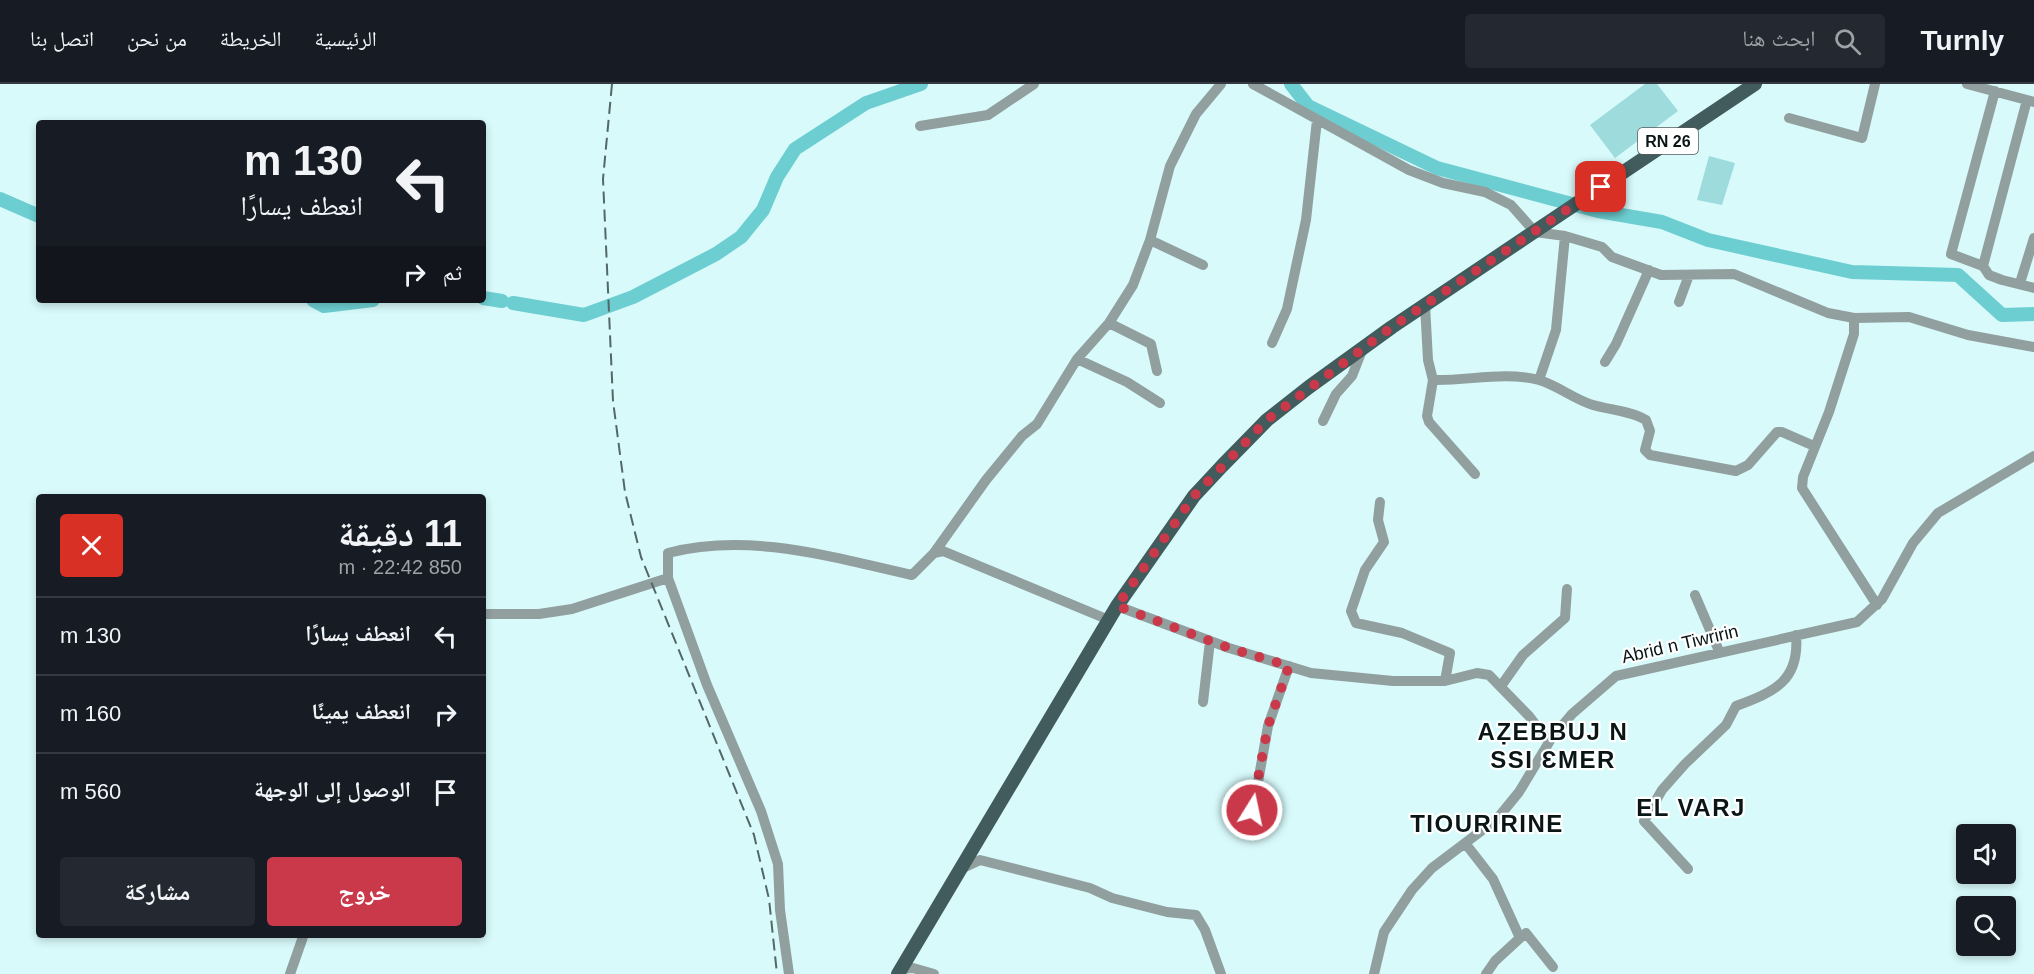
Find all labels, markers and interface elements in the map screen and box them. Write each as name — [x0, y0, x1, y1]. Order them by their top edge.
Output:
search box — [1465, 14, 1885, 68]
icon: search — [1831, 25, 1864, 58]
text: Turnly — [1921, 25, 2004, 56]
text: ابحث هنا — [1742, 26, 1816, 51]
text: اتصل بنا — [30, 27, 94, 50]
text: من نحن — [127, 27, 187, 50]
text: الخريطة — [220, 27, 282, 50]
text: الرئيسية — [315, 27, 377, 50]
road number: RN 26 — [1638, 128, 1698, 154]
text: 130 m — [244, 137, 363, 184]
icon: left — [384, 144, 462, 222]
pin — [1575, 161, 1626, 212]
icon: arrive — [1584, 170, 1617, 203]
text: انعطف يسارًا — [241, 191, 363, 221]
icon: right — [398, 258, 431, 291]
text: ثم — [443, 260, 462, 285]
text: 11 دقيقة — [338, 513, 462, 554]
button: close — [60, 514, 123, 577]
text: 850 m · 22:42 — [339, 556, 462, 578]
icon: left — [429, 620, 462, 653]
text: انعطف يسارًا — [305, 621, 411, 646]
street label: Abrid n Tiwririn — [1620, 621, 1740, 667]
text: 130 m — [60, 623, 121, 648]
icon: right — [429, 698, 462, 731]
text: انعطف يمينًا — [312, 699, 411, 724]
text: 160 m — [60, 701, 121, 726]
district label: AẒEBBUJ N SSI ƐMER — [1478, 718, 1628, 773]
icon: arrive — [429, 776, 462, 809]
text: الوصول إلى الوجهة — [254, 777, 411, 802]
position arrow — [1220, 778, 1284, 842]
text: 560 m — [60, 779, 121, 804]
district label: EL VARJ — [1636, 794, 1746, 821]
district label: TIOURIRINE — [1410, 810, 1564, 837]
map controls — [1956, 824, 2016, 956]
button: sound — [1956, 824, 2016, 884]
button: مشاركة — [60, 857, 255, 926]
button: خروج — [267, 857, 462, 926]
button: search — [1956, 896, 2016, 956]

